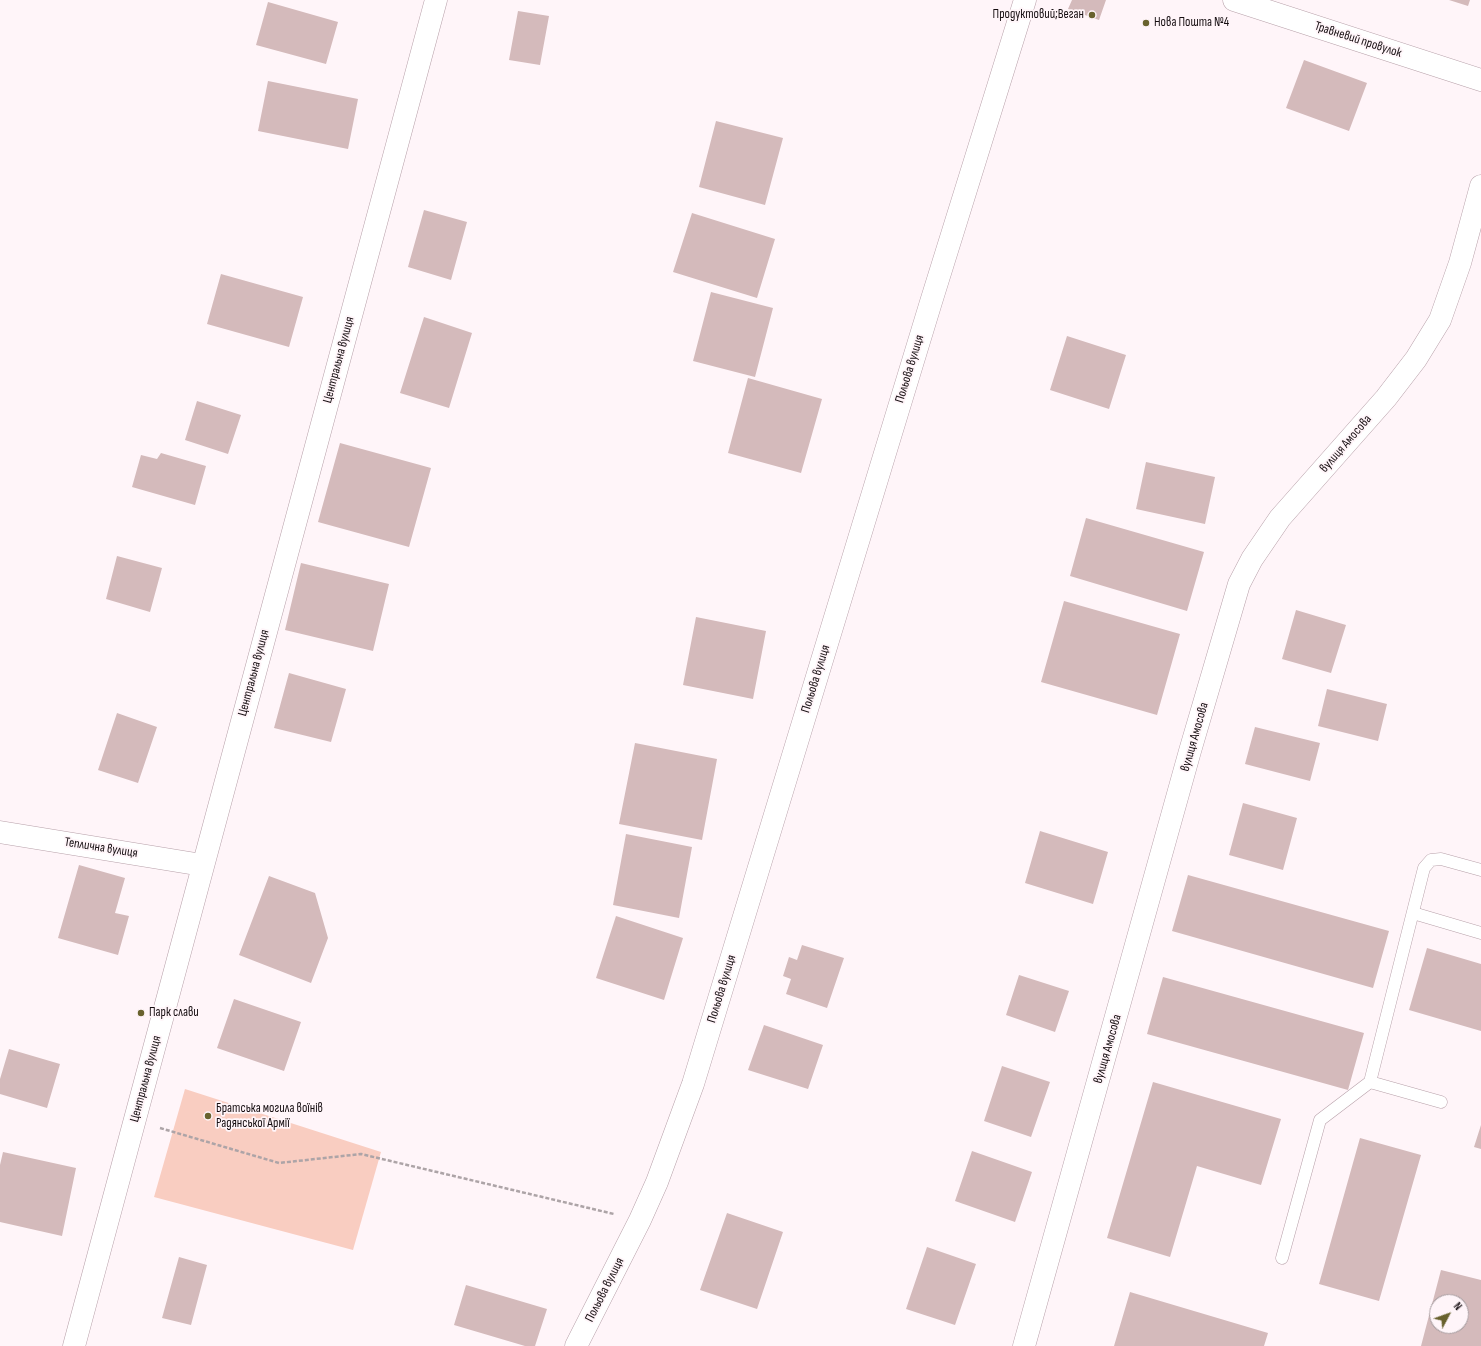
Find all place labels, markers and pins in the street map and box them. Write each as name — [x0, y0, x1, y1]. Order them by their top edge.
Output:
place label: Продуктовий;Веган — [993, 7, 1084, 23]
marker: Продуктовий;Веган — [1087, 10, 1097, 20]
place label: Нова Пошта №4 — [1154, 15, 1229, 31]
marker: Нова Пошта №4 — [1141, 18, 1151, 28]
place label: Парк слави — [149, 1005, 199, 1021]
marker: Парк слави — [136, 1008, 146, 1018]
place label: Братська могила воїнів Радянської Армії — [216, 1101, 323, 1132]
marker: Братська могила воїнів Радянської Армії — [203, 1111, 213, 1121]

